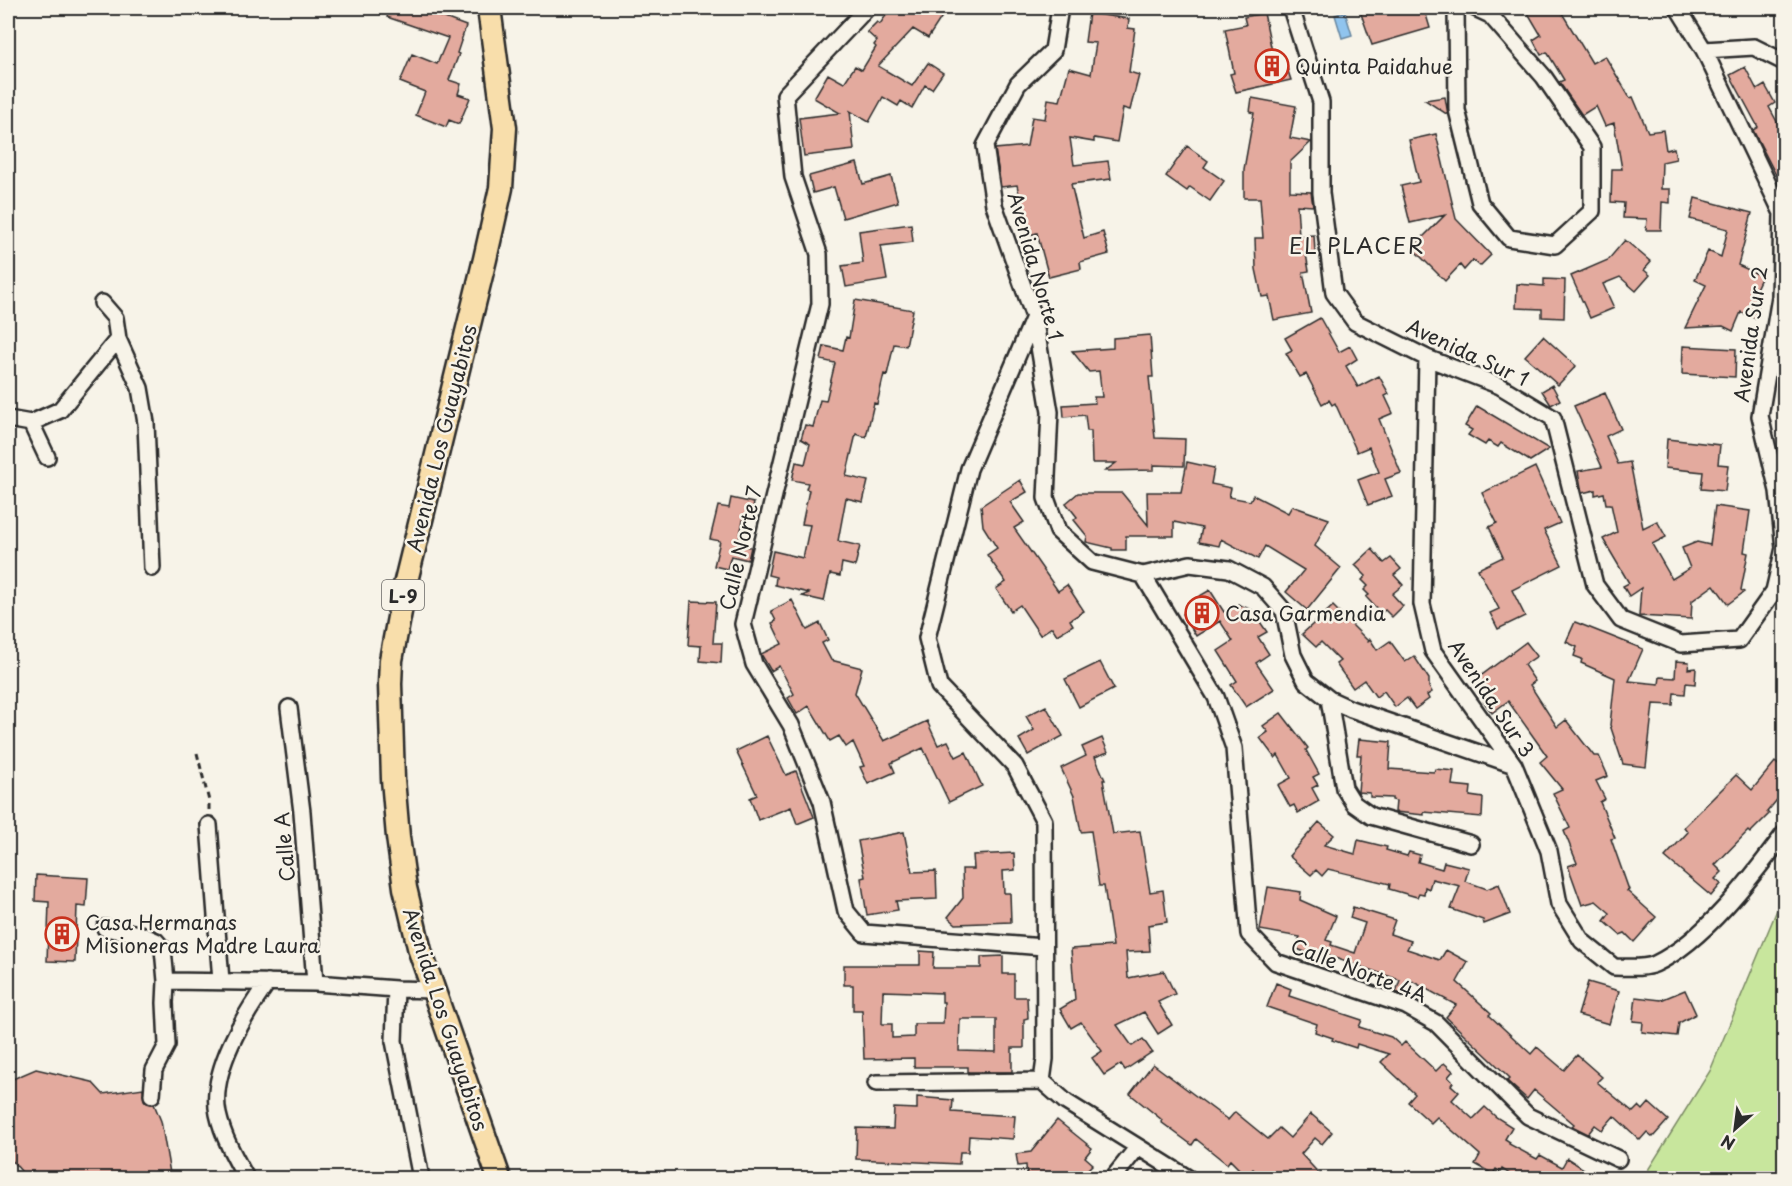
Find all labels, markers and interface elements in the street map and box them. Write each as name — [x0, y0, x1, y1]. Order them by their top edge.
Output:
building icon: Quinta Paidahue — [1254, 48, 1290, 84]
place label: Quinta Paidahue — [1295, 51, 1453, 81]
street label: Avenida Norte 1 — [1001, 188, 1071, 344]
district label: EL PLACER — [1289, 228, 1425, 261]
street label: Avenida Sur 2 — [1726, 264, 1774, 404]
street label: Avenida Sur 1 — [1402, 311, 1534, 393]
street label: Avenida Los Guayabitos — [398, 321, 484, 555]
street label: Calle Norte 7 — [711, 483, 769, 613]
road number: L-9 — [382, 580, 424, 610]
building icon: Casa Garmendia — [1184, 595, 1220, 631]
place label: Casa Garmendia — [1225, 598, 1386, 628]
street label: Avenida Sur 3 — [1442, 633, 1542, 763]
street label: Calle A — [266, 811, 302, 883]
street label: Avenida Los Guayabitos — [396, 904, 496, 1134]
place label: Casa Hermanas Misioneras Madre Laura — [85, 907, 320, 960]
building icon: Casa Hermanas Misioneras Madre Laura — [44, 916, 80, 952]
street label: Calle Norte 4A — [1286, 930, 1432, 1010]
north arrow — [1705, 1099, 1765, 1159]
text: N — [1716, 1130, 1739, 1157]

